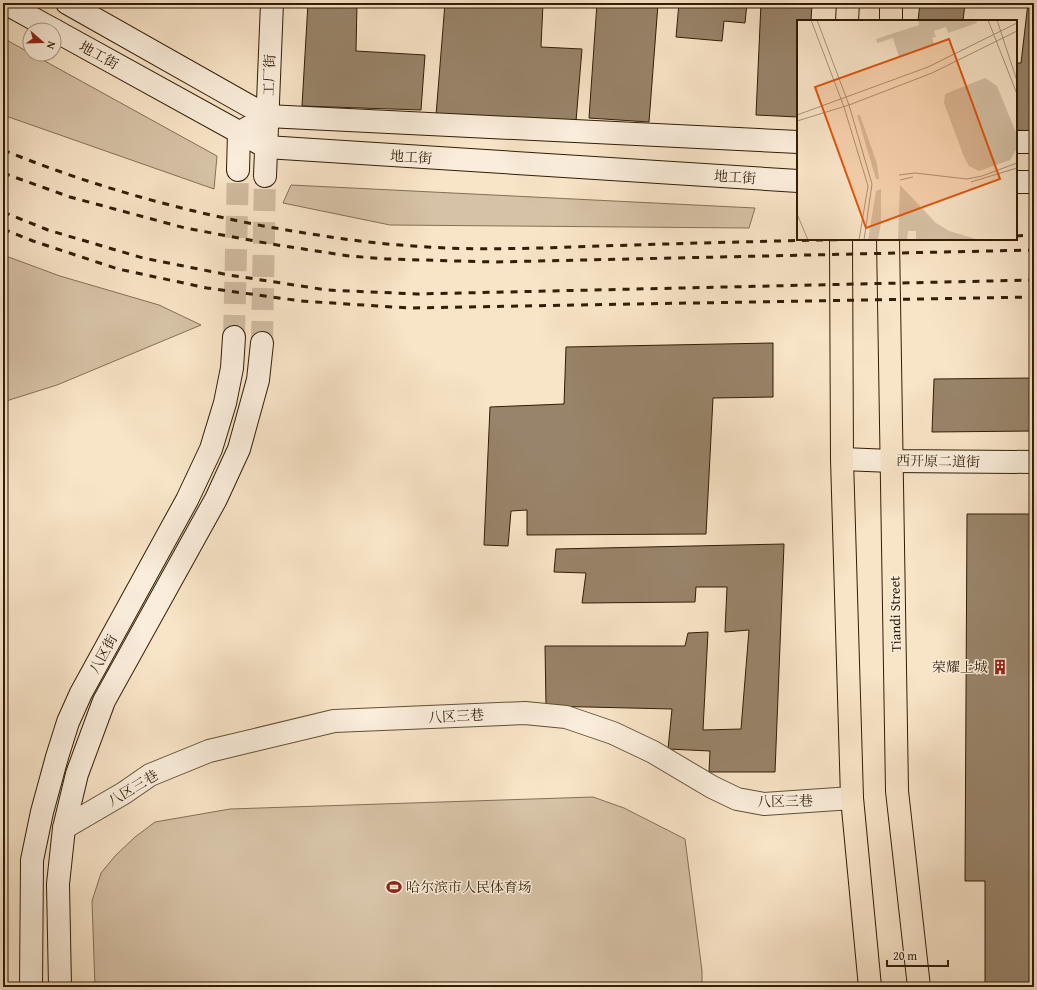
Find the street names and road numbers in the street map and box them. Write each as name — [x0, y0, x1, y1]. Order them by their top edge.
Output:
street label: 地工街 — [76, 36, 122, 74]
street label: 工厂街 — [258, 54, 280, 96]
street label: 地工街 — [389, 146, 433, 168]
street label: 地工街 — [713, 166, 757, 188]
street label: 西开原二道街 — [896, 450, 980, 472]
street label: Tiandi Street — [884, 576, 906, 652]
street label: 八区街 — [84, 631, 122, 677]
street label: 八区三巷 — [428, 705, 484, 727]
street label: 八区三巷 — [104, 765, 162, 811]
street label: 八区三巷 — [757, 791, 813, 811]

